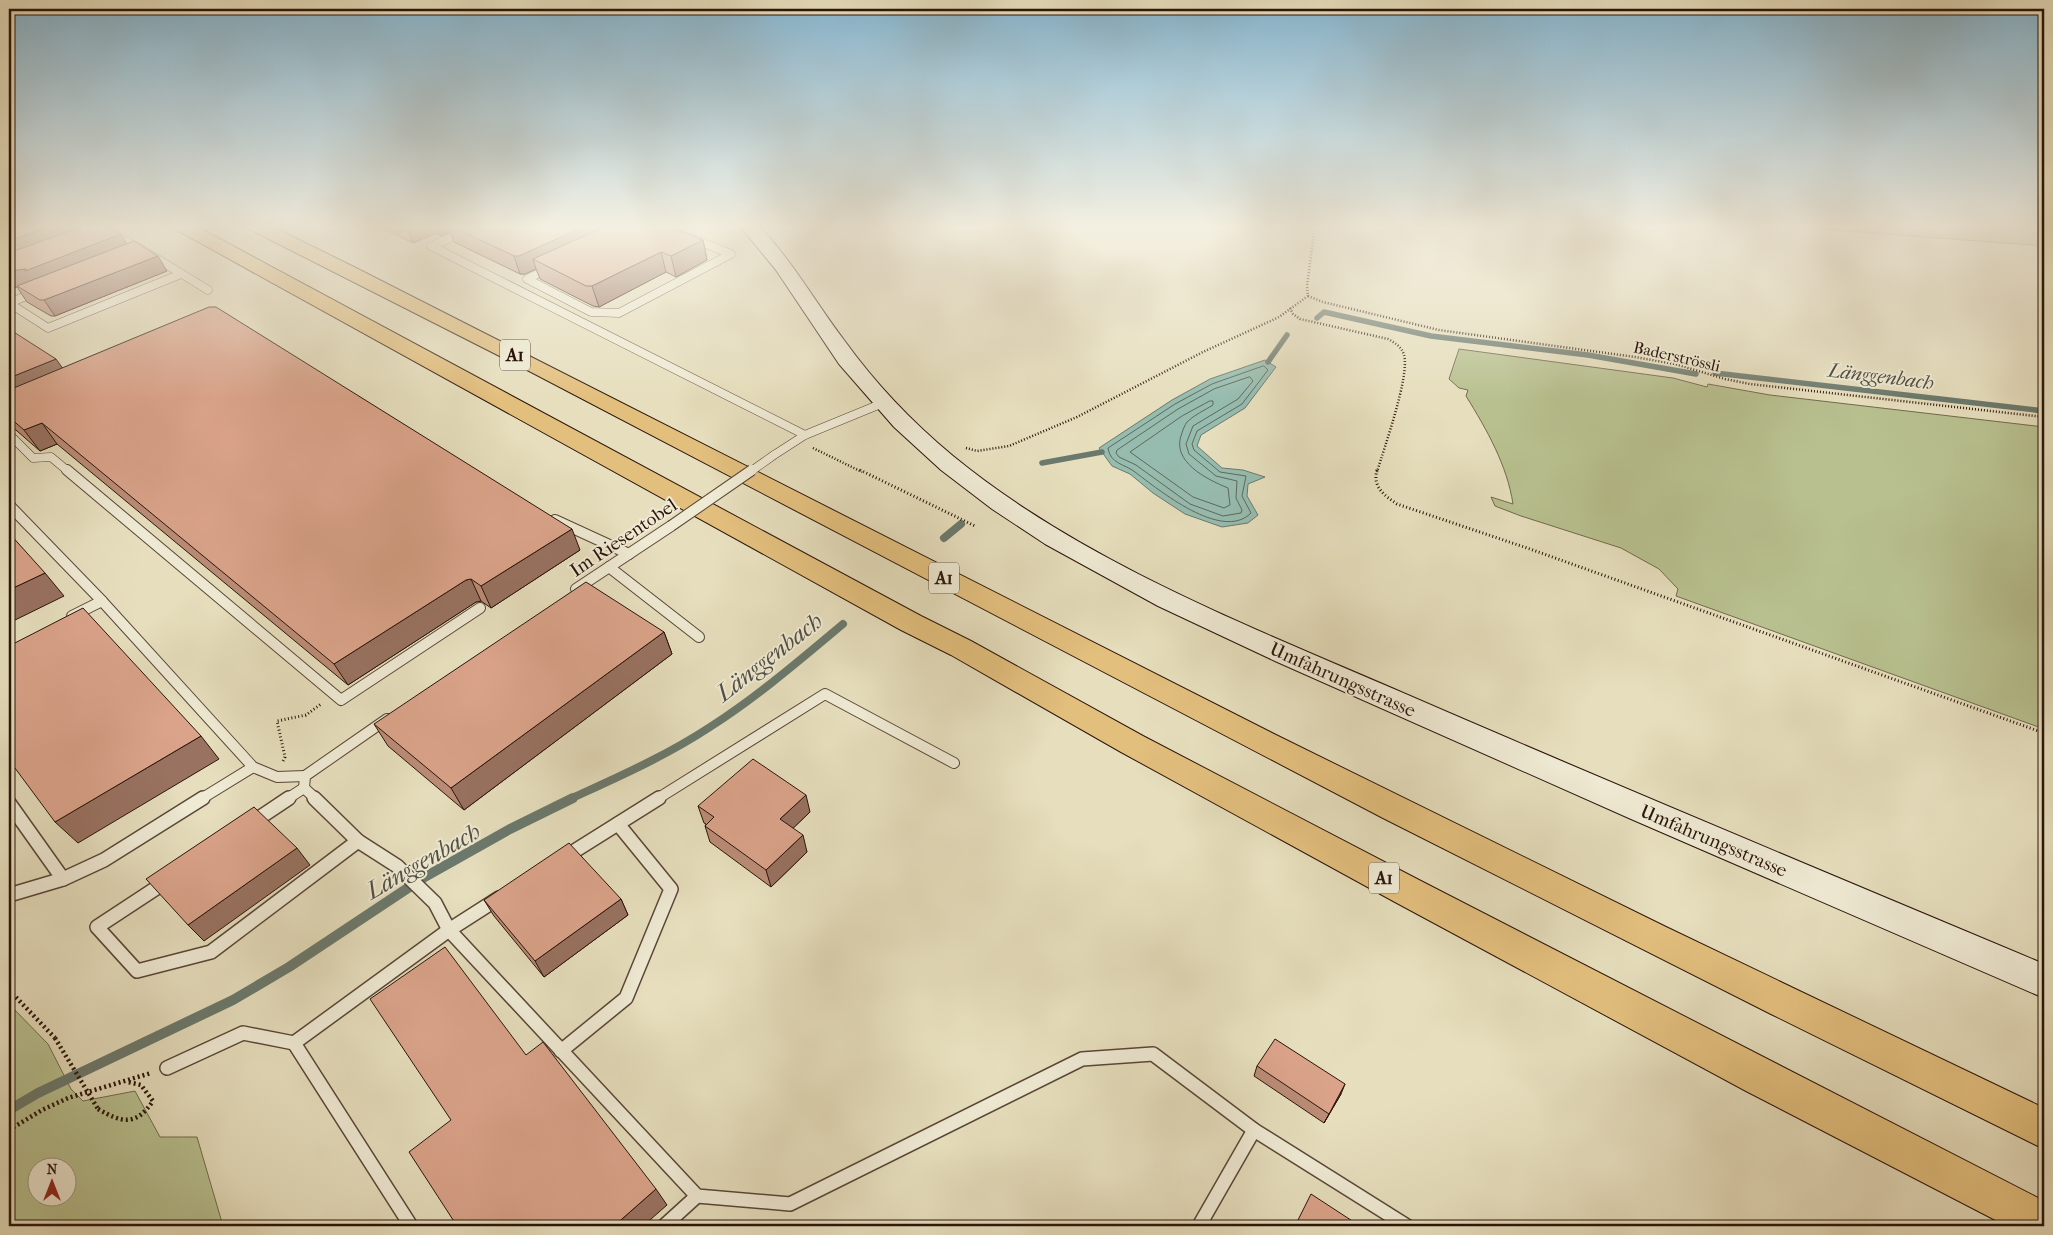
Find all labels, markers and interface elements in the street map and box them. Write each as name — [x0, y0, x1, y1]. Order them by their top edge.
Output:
street label: Baderströssli — [1632, 337, 1722, 376]
road number: A1 — [500, 340, 530, 370]
water label: Länggenbach — [1825, 358, 1935, 394]
street label: Im Riesentobel — [566, 494, 681, 582]
road number: A1 — [929, 562, 959, 594]
water label: Länggenbach — [709, 607, 828, 709]
street label: Umfahrungsstrasse — [1266, 638, 1419, 722]
street label: Umfahrungsstrasse — [1637, 800, 1790, 882]
water label: Länggenbach — [359, 817, 485, 906]
road number: A1 — [1369, 862, 1399, 894]
north arrow — [28, 1158, 78, 1208]
text: N — [47, 1161, 58, 1178]

